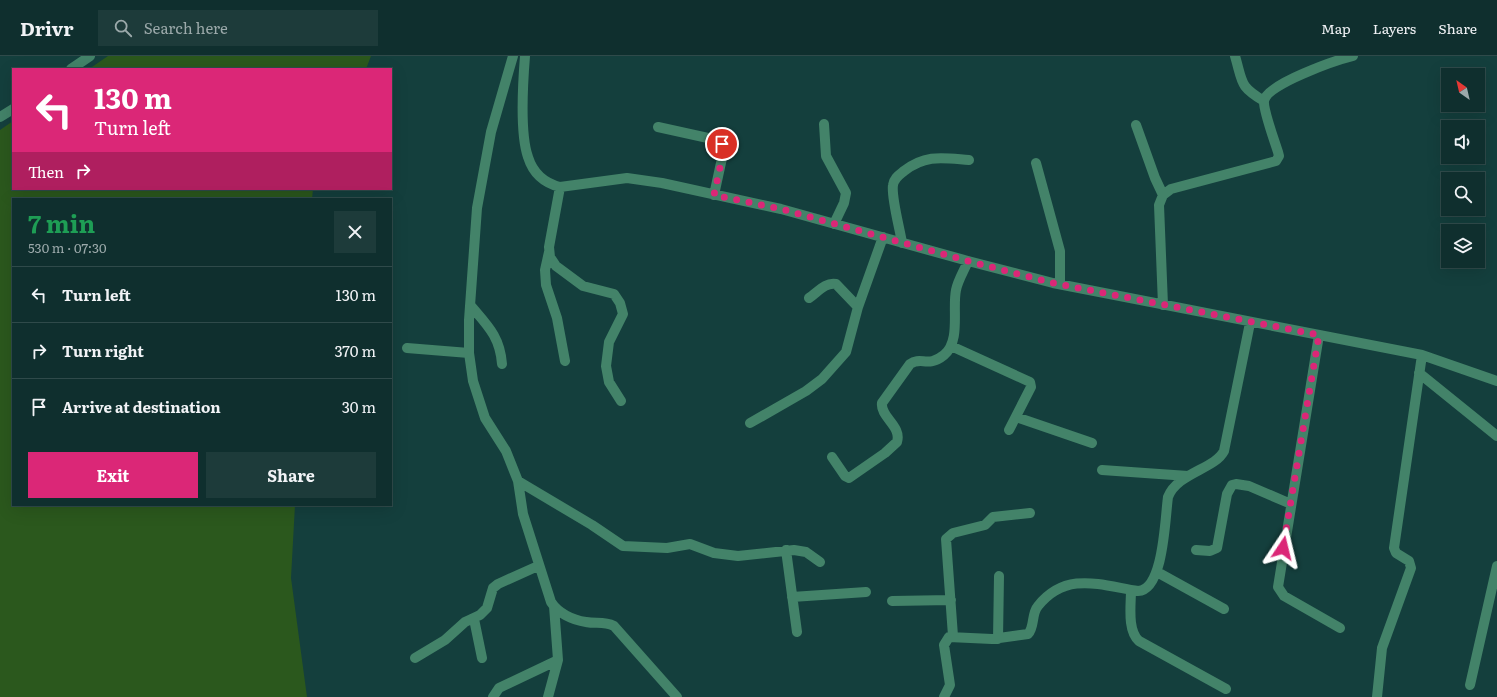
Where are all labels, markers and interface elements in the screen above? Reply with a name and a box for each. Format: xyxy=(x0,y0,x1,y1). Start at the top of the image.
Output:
search box xyxy=(98,10,378,46)
text: Drivr xyxy=(20,14,74,42)
text: Search here xyxy=(144,16,228,39)
icon: search xyxy=(112,17,134,39)
text: Map xyxy=(1321,18,1351,38)
text: Layers xyxy=(1373,18,1416,38)
text: Share xyxy=(1438,18,1477,38)
north arrow xyxy=(1441,68,1485,112)
map controls xyxy=(1441,68,1485,268)
text: 130 m xyxy=(94,76,172,118)
icon: left xyxy=(28,84,80,136)
text: Turn left xyxy=(94,114,171,141)
button: sound xyxy=(1441,120,1485,164)
pin xyxy=(705,127,739,161)
icon: arrive xyxy=(711,133,733,155)
text: Then xyxy=(28,160,64,183)
icon: right xyxy=(72,160,94,182)
button: search xyxy=(1441,172,1485,216)
text: 7 min xyxy=(28,205,95,240)
button: close xyxy=(334,211,376,253)
button: layers xyxy=(1441,224,1485,268)
text: 530 m · 07:30 xyxy=(28,238,107,257)
text: Turn left xyxy=(62,283,131,306)
text: 130 m xyxy=(336,283,376,306)
icon: left xyxy=(28,284,50,306)
text: Turn right xyxy=(62,339,144,362)
text: 370 m xyxy=(334,339,376,362)
icon: right xyxy=(28,340,50,362)
text: Arrive at destination xyxy=(62,395,221,418)
text: 30 m xyxy=(342,395,376,418)
icon: arrive xyxy=(28,396,50,418)
button: Exit xyxy=(28,452,198,498)
button: Share xyxy=(206,452,376,498)
position arrow xyxy=(1262,527,1304,569)

